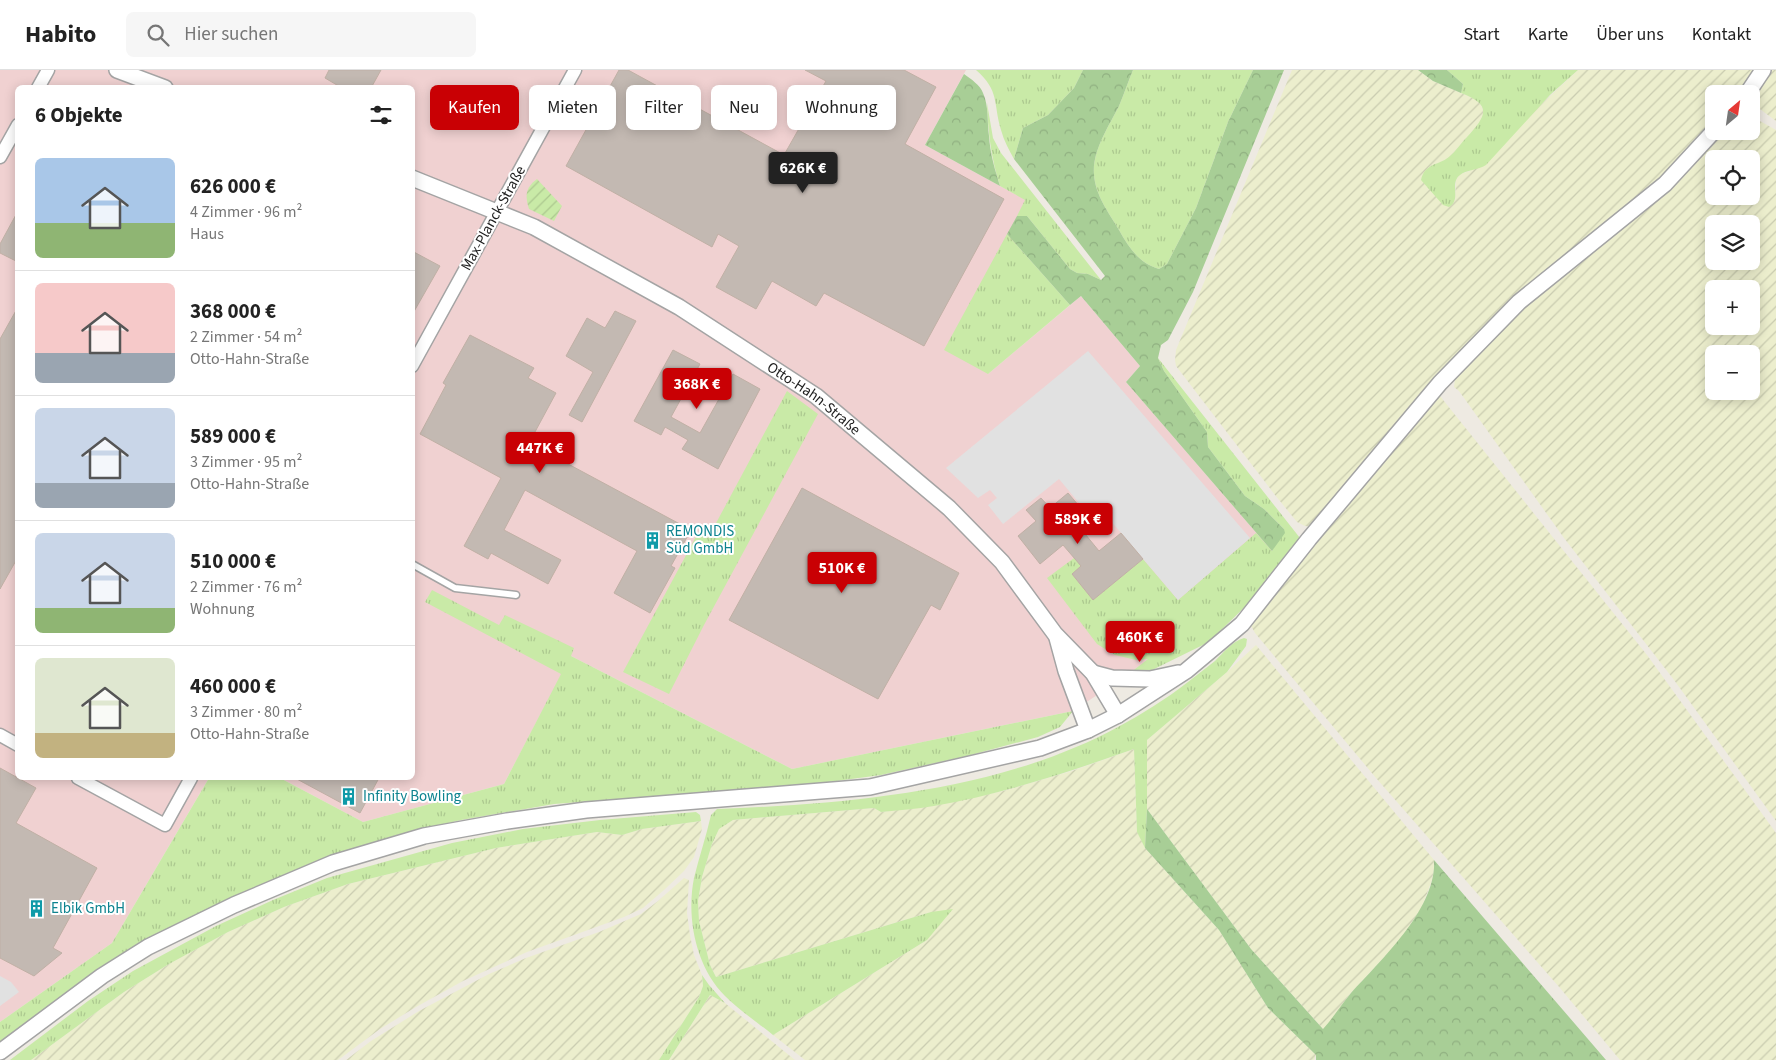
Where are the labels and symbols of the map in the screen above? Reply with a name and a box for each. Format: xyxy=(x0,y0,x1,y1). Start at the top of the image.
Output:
north arrow xyxy=(1705,85,1760,140)
pin: 626K € xyxy=(762,152,844,194)
street label: Max-Planck-Straße xyxy=(456,162,531,274)
street label: Otto-Hahn-Straße xyxy=(763,357,865,440)
pin: 368K € xyxy=(656,368,738,410)
pin: 447K € xyxy=(499,432,581,474)
pin: 589K € xyxy=(1037,502,1119,545)
place label: REMONDIS Süd GmbH xyxy=(666,521,734,559)
building icon: REMONDIS Süd GmbH xyxy=(642,530,662,550)
pin: 510K € xyxy=(801,552,883,594)
pin: 460K € xyxy=(1099,620,1181,663)
building icon: Infinity Bowling xyxy=(339,786,359,806)
place label: Infinity Bowling xyxy=(363,786,462,807)
building icon: Elbik GmbH xyxy=(27,898,47,918)
place label: Elbik GmbH xyxy=(51,898,125,919)

